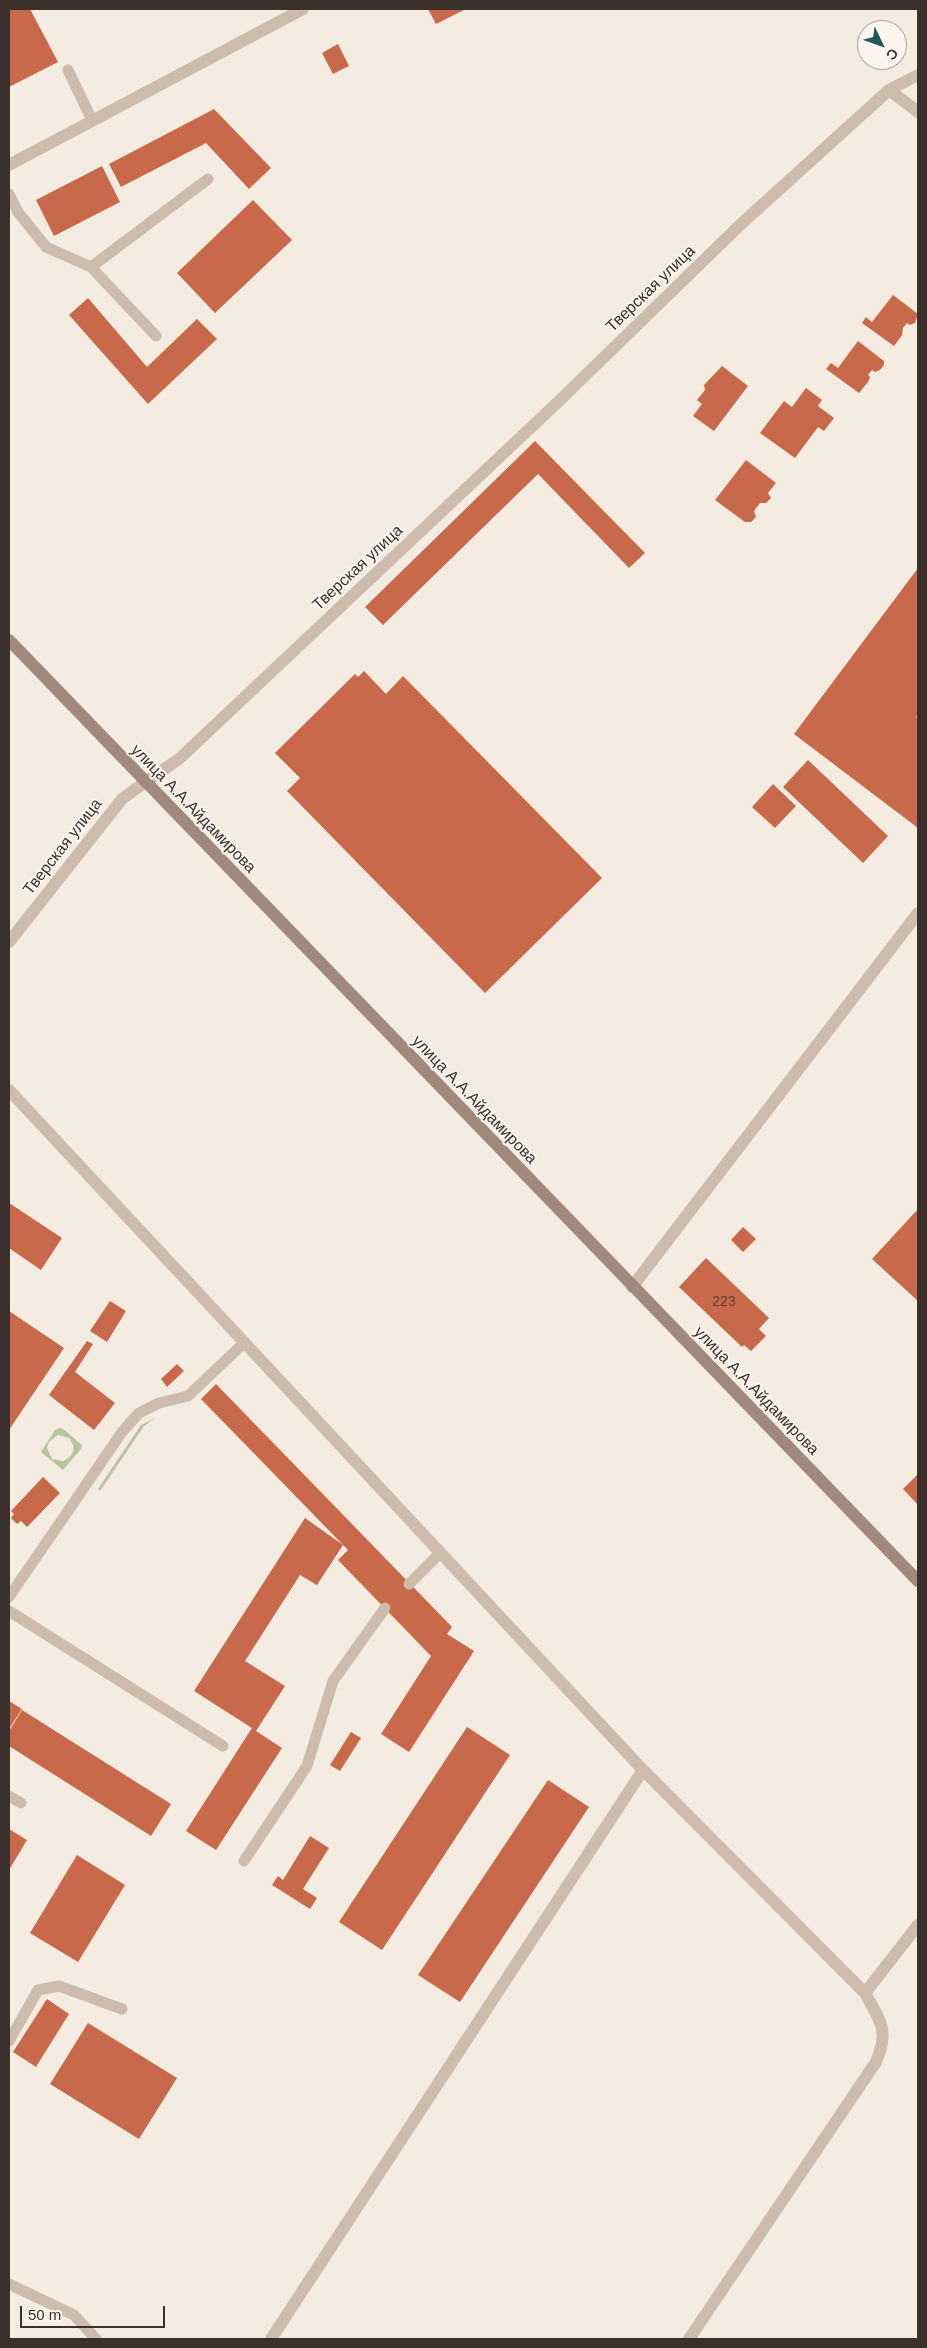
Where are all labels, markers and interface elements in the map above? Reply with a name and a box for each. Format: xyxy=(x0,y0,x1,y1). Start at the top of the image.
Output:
north arrow xyxy=(857,20,907,70)
text: С xyxy=(883,45,902,63)
street label: Тверская улица xyxy=(602,242,700,336)
street label: Тверская улица xyxy=(309,521,407,615)
street label: улица А.А.Айдамирова xyxy=(127,741,259,877)
street label: Тверская улица xyxy=(20,795,106,899)
street label: улица А.А.Айдамирова xyxy=(408,1032,540,1168)
house number: 223 xyxy=(712,1294,736,1310)
street label: улица А.А.Айдамирова xyxy=(690,1323,822,1459)
scale bar xyxy=(22,2296,168,2328)
text: 50 m xyxy=(28,2306,61,2323)

